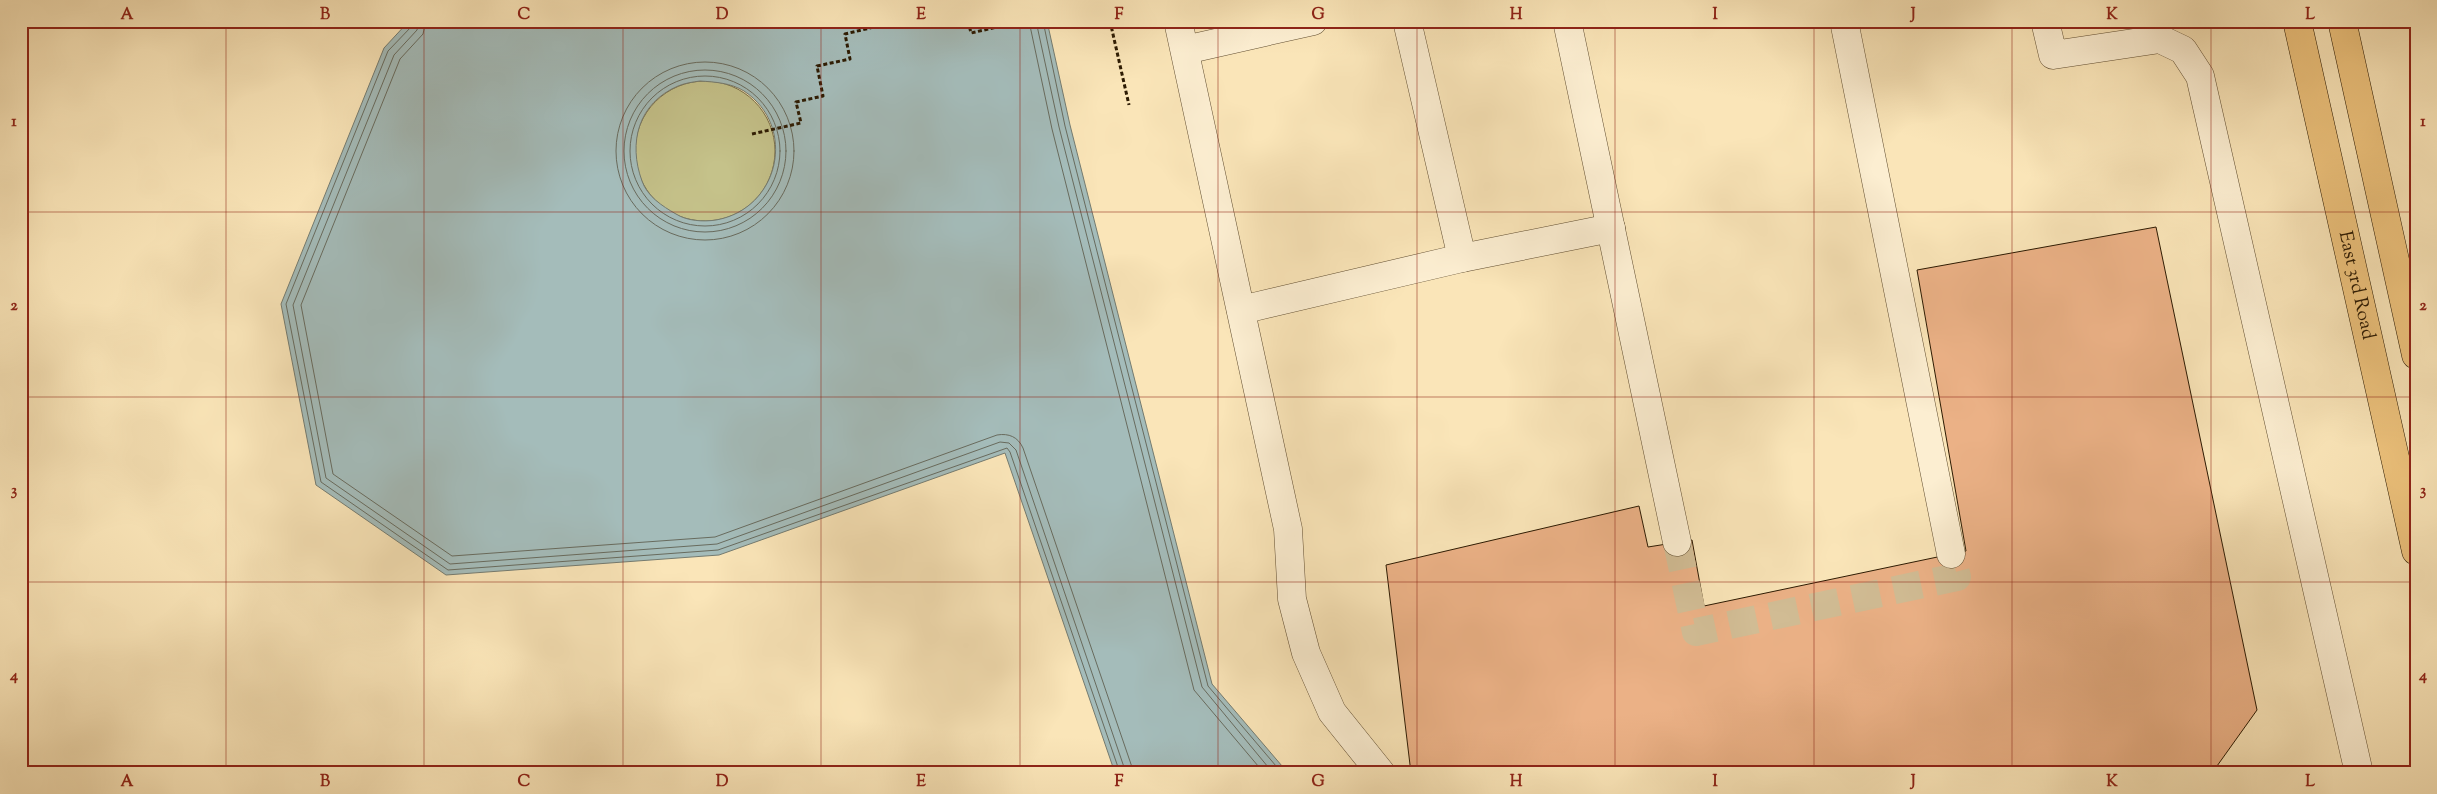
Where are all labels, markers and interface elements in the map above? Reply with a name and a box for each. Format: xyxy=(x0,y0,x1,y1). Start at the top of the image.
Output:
text: A xyxy=(121,4,134,27)
text: B xyxy=(320,4,330,27)
text: C xyxy=(518,4,531,27)
text: D xyxy=(716,4,729,27)
text: E xyxy=(916,4,926,27)
text: F xyxy=(1115,4,1124,27)
text: G xyxy=(1311,4,1325,27)
text: H xyxy=(1510,4,1523,27)
text: I xyxy=(1712,4,1718,27)
text: J xyxy=(1909,4,1916,27)
text: K xyxy=(2106,4,2118,27)
text: L xyxy=(2305,4,2315,27)
text: 1 xyxy=(11,111,17,134)
text: 1 xyxy=(2420,111,2426,134)
street label: East 3rd Road xyxy=(2331,229,2382,343)
text: 2 xyxy=(10,295,18,318)
text: 2 xyxy=(2419,295,2427,318)
text: 3 xyxy=(11,480,18,503)
text: 3 xyxy=(2420,480,2427,503)
text: 4 xyxy=(9,665,18,688)
text: 4 xyxy=(2418,665,2427,688)
text: A xyxy=(121,771,134,794)
text: B xyxy=(320,771,330,794)
text: C xyxy=(518,771,531,794)
text: D xyxy=(716,771,729,794)
text: E xyxy=(916,771,926,794)
text: F xyxy=(1115,771,1124,794)
text: G xyxy=(1311,771,1325,794)
text: H xyxy=(1510,771,1523,794)
text: I xyxy=(1712,771,1718,794)
text: J xyxy=(1909,771,1916,794)
text: K xyxy=(2106,771,2118,794)
text: L xyxy=(2305,771,2315,794)

